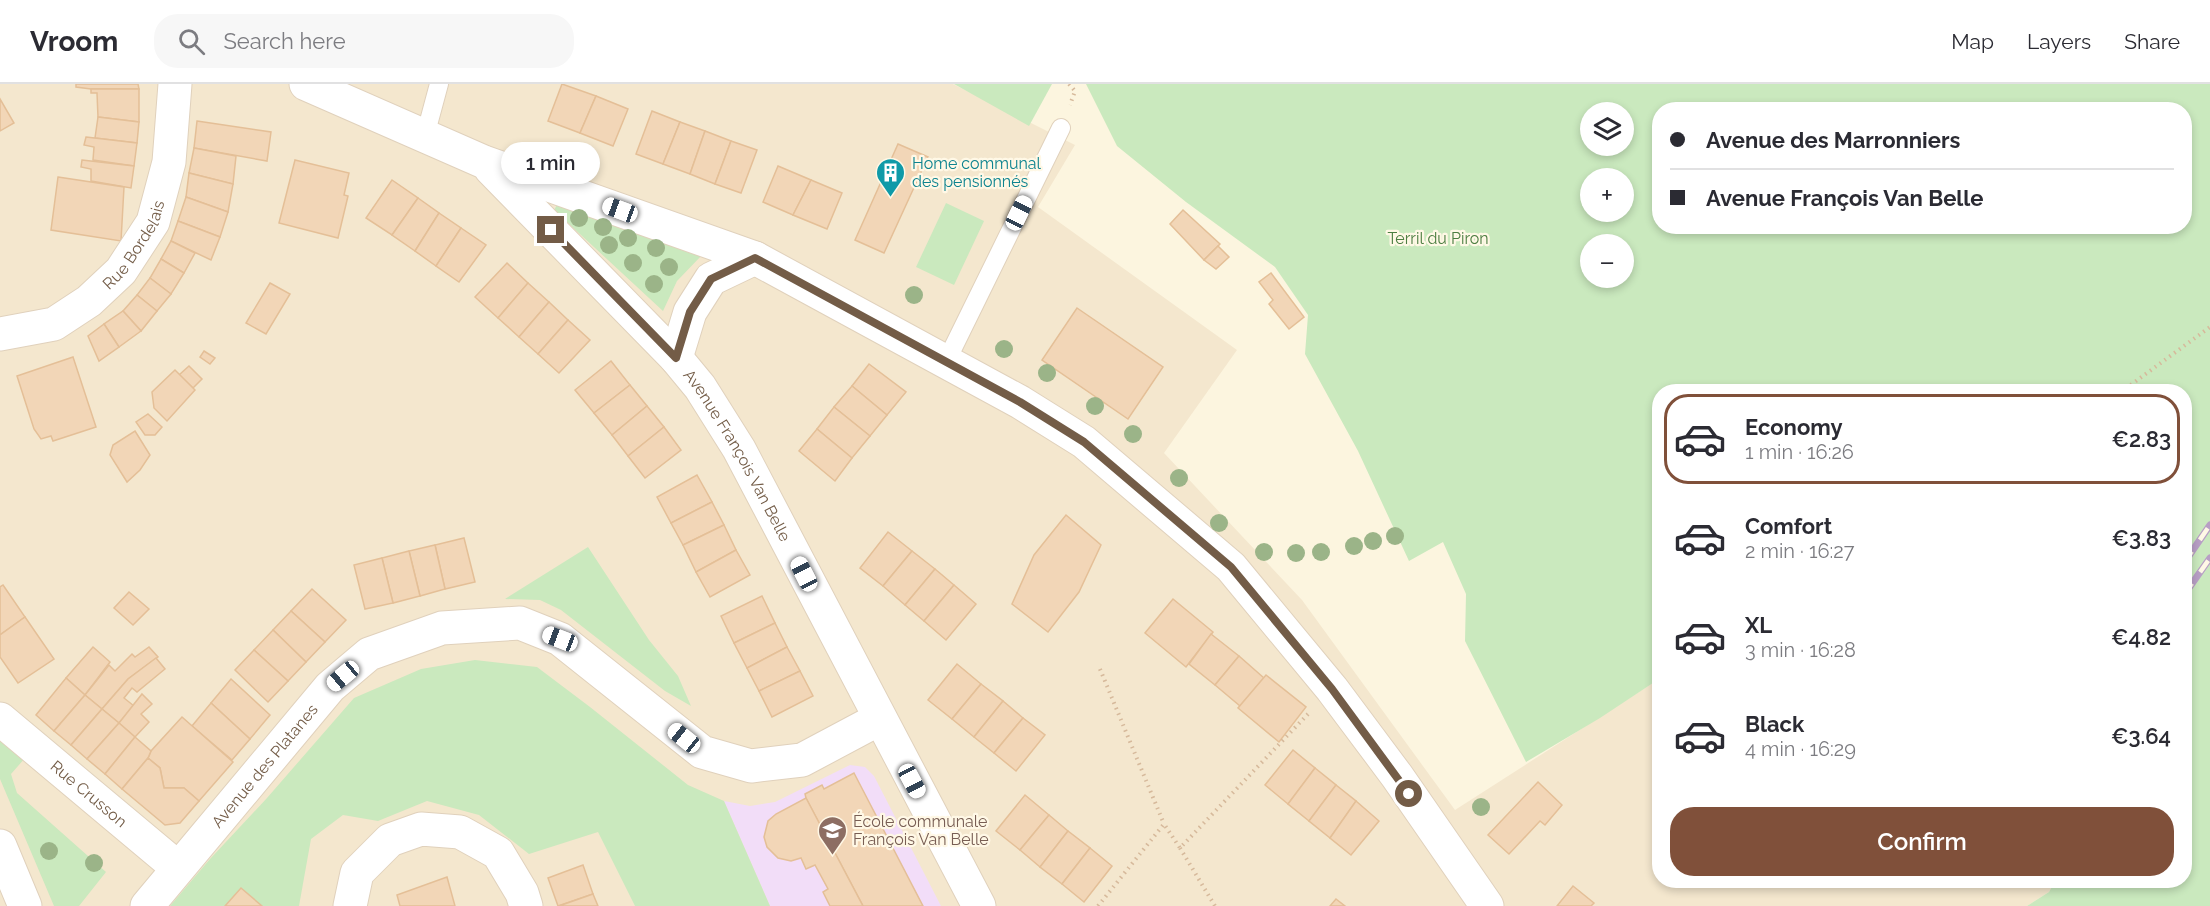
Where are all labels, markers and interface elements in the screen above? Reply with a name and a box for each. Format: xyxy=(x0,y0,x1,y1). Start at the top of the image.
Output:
search box xyxy=(154,14,574,68)
text: Vroom xyxy=(30,25,118,58)
icon: search xyxy=(175,25,208,58)
text: Search here xyxy=(223,28,346,54)
text: Map xyxy=(1951,29,1994,54)
text: Layers xyxy=(2027,29,2091,54)
text: Share xyxy=(2124,29,2180,54)
map controls xyxy=(1580,102,1634,288)
button: layers xyxy=(1580,102,1634,156)
text: Avenue des Marronniers xyxy=(1706,127,1960,153)
callout: 1 min xyxy=(502,143,600,185)
text: 1 min xyxy=(526,151,575,175)
place label: Home communal des pensionnés xyxy=(912,154,1042,191)
building icon: Home communal des pensionnés xyxy=(875,156,907,198)
button: + xyxy=(1580,168,1634,222)
text: Avenue François Van Belle xyxy=(1706,185,1983,211)
car xyxy=(1003,193,1035,233)
car xyxy=(600,195,640,225)
street label: Rue Bordelais xyxy=(98,198,168,293)
route end xyxy=(537,216,564,243)
park label: Terril du Piron xyxy=(1387,229,1489,248)
button: − xyxy=(1580,234,1634,288)
street label: Avenue François Van Belle xyxy=(680,365,795,544)
icon: car xyxy=(1673,412,1727,466)
text: Economy xyxy=(1745,414,1843,440)
text: €2.83 xyxy=(2111,426,2171,452)
text: 1 min · 16:26 xyxy=(1745,440,1854,464)
icon: car xyxy=(1673,511,1727,565)
text: Comfort xyxy=(1745,513,1832,539)
text: €3.83 xyxy=(2111,525,2171,551)
text: 2 min · 16:27 xyxy=(1745,539,1854,563)
car xyxy=(788,554,820,594)
icon: car xyxy=(1673,610,1727,664)
text: XL xyxy=(1745,612,1772,638)
car xyxy=(540,624,580,654)
text: €4.82 xyxy=(2111,624,2171,650)
text: 3 min · 16:28 xyxy=(1745,638,1856,662)
car xyxy=(323,658,363,694)
street label: Avenue des Platanes xyxy=(207,700,322,831)
icon: car xyxy=(1673,709,1727,763)
text: Black xyxy=(1745,711,1804,737)
car xyxy=(664,720,704,756)
text: €3.64 xyxy=(2111,723,2171,749)
text: 4 min · 16:29 xyxy=(1745,737,1856,761)
street label: Rue Crusson xyxy=(47,756,131,831)
car xyxy=(896,761,928,801)
route start xyxy=(1395,780,1422,807)
button: Confirm xyxy=(1670,807,2174,876)
place label: École communale François Van Belle xyxy=(853,811,989,849)
school or university icon: École communale François Van Belle xyxy=(816,814,848,856)

